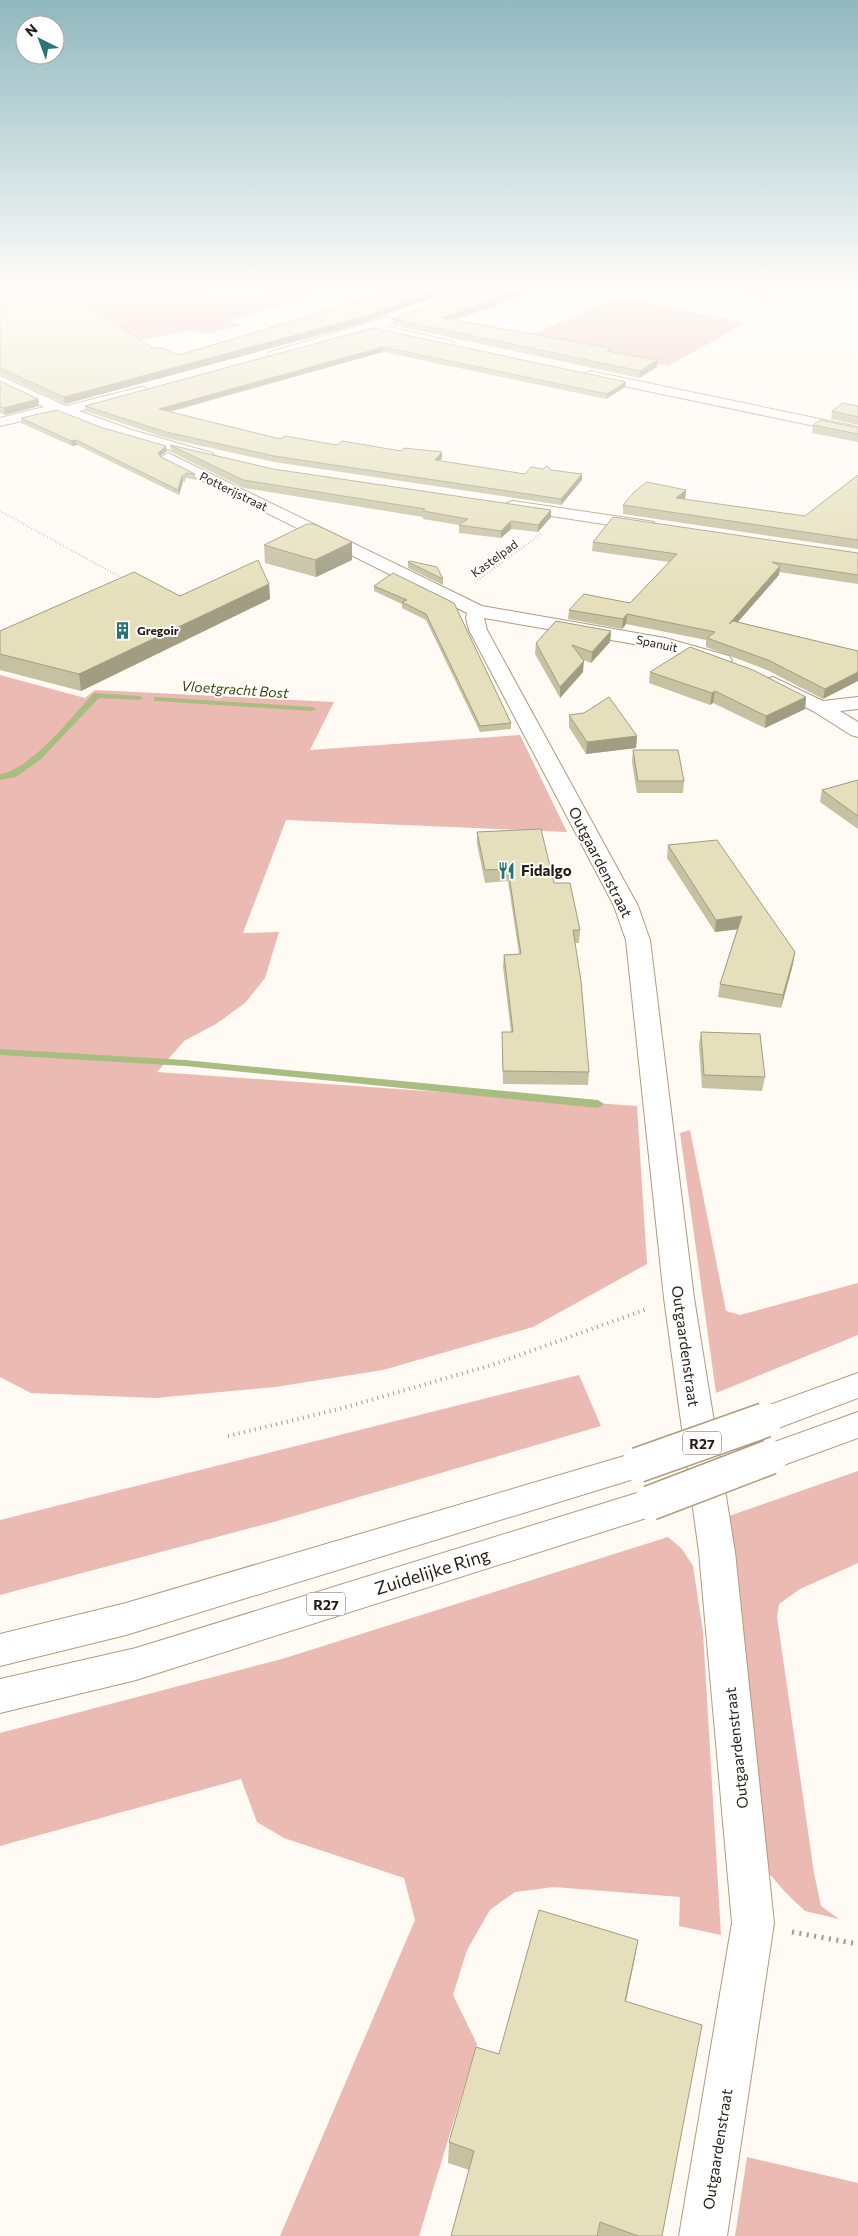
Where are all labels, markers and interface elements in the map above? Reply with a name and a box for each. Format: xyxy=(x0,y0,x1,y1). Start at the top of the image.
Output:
north arrow xyxy=(15,15,65,65)
text: N xyxy=(21,20,41,40)
street label: Potterijstraat xyxy=(198,469,270,514)
street label: Kastelpad xyxy=(468,536,520,580)
building icon: Gregoir xyxy=(113,620,133,640)
place label: Gregoir xyxy=(137,623,179,637)
street label: Spanuit xyxy=(635,632,679,654)
water label: Vloetgracht Bost xyxy=(181,677,290,701)
street label: Outgaardenstraat xyxy=(565,804,637,920)
restaurant icon: Fidalgo xyxy=(497,860,517,880)
place label: Fidalgo xyxy=(521,861,572,879)
street label: Outgaardenstraat xyxy=(669,1284,703,1408)
road number: R27 xyxy=(683,1432,721,1455)
street label: Zuidelijke Ring xyxy=(372,1543,493,1599)
road number: R27 xyxy=(307,1592,345,1616)
street label: Outgaardenstraat xyxy=(721,1686,751,1810)
street label: Outgaardenstraat xyxy=(699,2087,735,2211)

